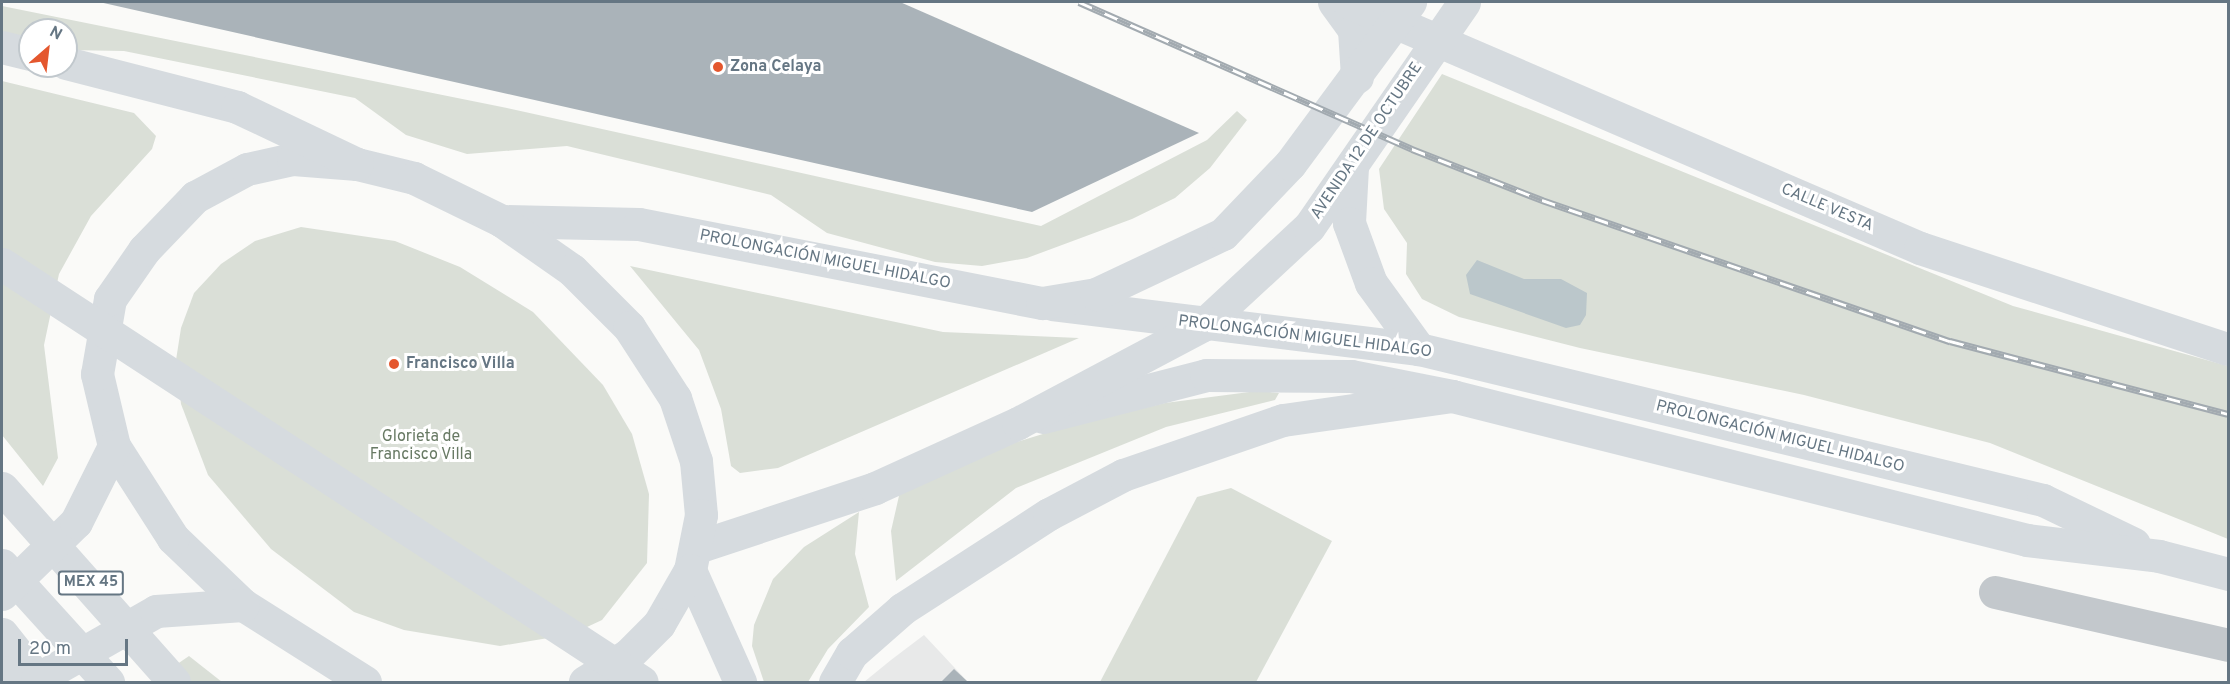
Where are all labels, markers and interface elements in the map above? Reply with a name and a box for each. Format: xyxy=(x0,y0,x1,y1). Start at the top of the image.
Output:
north arrow xyxy=(18,18,78,78)
text: N xyxy=(46,22,65,45)
place label: Zona Celaya xyxy=(730,57,821,77)
street label: AVENIDA 12 DE OCTUBRE xyxy=(1307,58,1427,224)
marker: Zona Celaya xyxy=(711,60,725,74)
street label: CALLE VESTA xyxy=(1778,180,1876,236)
street label: PROLONGACIÓN MIGUEL HIDALGO xyxy=(698,226,952,294)
street label: PROLONGACIÓN MIGUEL HIDALGO xyxy=(1177,312,1433,362)
place label: Francisco Villa xyxy=(406,354,515,374)
marker: Francisco Villa xyxy=(387,357,401,371)
street label: PROLONGACIÓN MIGUEL HIDALGO xyxy=(1654,397,1906,477)
park label: Glorieta de Francisco Villa xyxy=(369,427,473,465)
road number: MEX 45 xyxy=(56,571,125,595)
scale bar xyxy=(21,627,130,665)
text: 20 m xyxy=(29,638,71,661)

